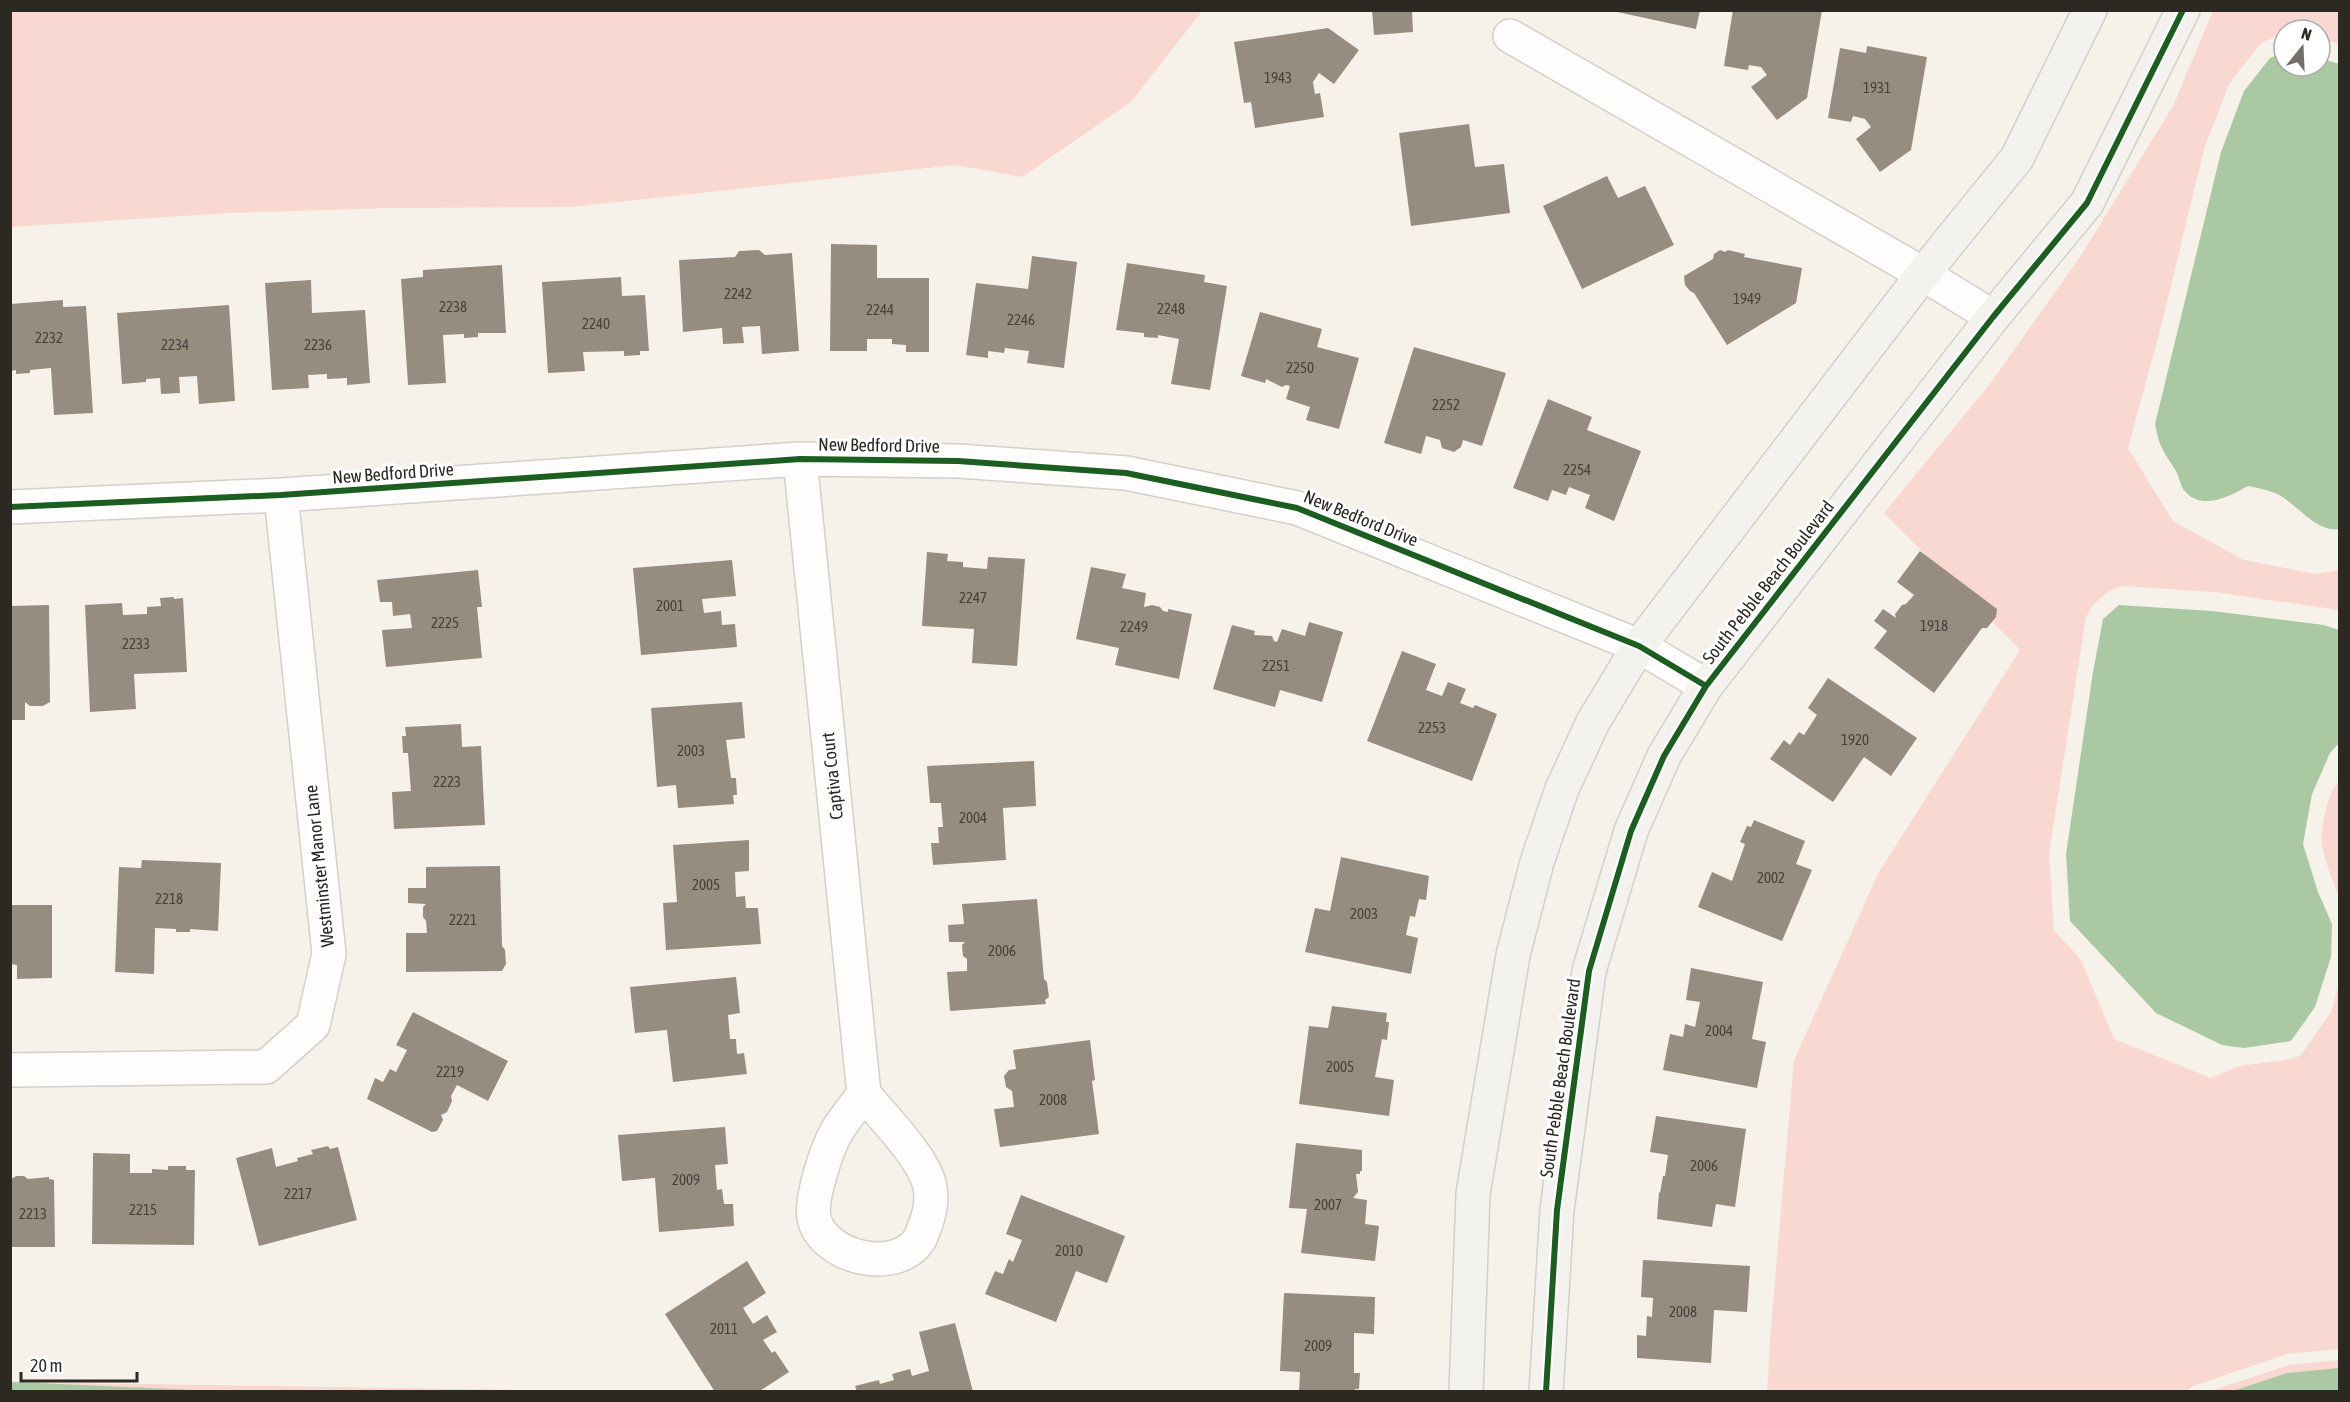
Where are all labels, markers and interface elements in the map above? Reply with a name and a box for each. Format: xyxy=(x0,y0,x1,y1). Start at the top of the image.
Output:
north arrow xyxy=(2272,18,2332,78)
text: N xyxy=(2299,24,2314,44)
house number: 1943 xyxy=(1264,69,1292,86)
house number: 1931 xyxy=(1863,79,1891,96)
house number: 2242 xyxy=(724,285,752,302)
house number: 1949 xyxy=(1733,290,1761,307)
house number: 2238 xyxy=(439,298,467,315)
house number: 2248 xyxy=(1157,300,1185,317)
house number: 2244 xyxy=(866,301,894,318)
house number: 2246 xyxy=(1007,311,1035,328)
house number: 2240 xyxy=(582,315,610,332)
house number: 2232 xyxy=(35,329,63,346)
house number: 2234 xyxy=(161,336,189,353)
house number: 2236 xyxy=(304,336,332,353)
house number: 2250 xyxy=(1286,359,1314,376)
house number: 2252 xyxy=(1432,396,1460,413)
street label: New Bedford Drive xyxy=(818,433,940,457)
street label: New Bedford Drive xyxy=(332,458,454,488)
house number: 2254 xyxy=(1563,461,1591,478)
street label: New Bedford Drive xyxy=(1301,485,1421,551)
street label: South Pebble Beach Boulevard xyxy=(1698,496,1838,668)
house number: 2247 xyxy=(959,589,987,606)
house number: 2001 xyxy=(656,597,684,614)
house number: 2225 xyxy=(431,614,459,631)
house number: 1918 xyxy=(1920,617,1948,634)
house number: 2249 xyxy=(1120,618,1148,635)
house number: 2233 xyxy=(122,635,150,652)
house number: 2251 xyxy=(1262,657,1290,674)
house number: 2253 xyxy=(1418,719,1446,736)
street label: Captiva Court xyxy=(817,731,847,821)
house number: 1920 xyxy=(1841,731,1869,748)
house number: 2003 xyxy=(677,742,705,759)
house number: 2223 xyxy=(433,773,461,790)
street label: Westminster Manor Lane xyxy=(300,784,338,948)
house number: 2004 xyxy=(959,809,987,826)
house number: 2002 xyxy=(1757,869,1785,886)
house number: 2005 xyxy=(692,876,720,893)
house number: 2218 xyxy=(155,890,183,907)
house number: 2003 xyxy=(1350,905,1378,922)
house number: 2221 xyxy=(449,911,477,928)
house number: 2006 xyxy=(988,942,1016,959)
street label: South Pebble Beach Boulevard xyxy=(1536,977,1584,1179)
house number: 2004 xyxy=(1705,1022,1733,1039)
house number: 2005 xyxy=(1326,1058,1354,1075)
house number: 2219 xyxy=(436,1063,464,1080)
house number: 2008 xyxy=(1039,1091,1067,1108)
house number: 2006 xyxy=(1690,1157,1718,1174)
house number: 2009 xyxy=(672,1171,700,1188)
house number: 2217 xyxy=(284,1185,312,1202)
house number: 2007 xyxy=(1314,1196,1342,1213)
house number: 2215 xyxy=(129,1201,157,1218)
house number: 2213 xyxy=(19,1205,47,1222)
house number: 2010 xyxy=(1055,1242,1083,1259)
house number: 2008 xyxy=(1669,1303,1697,1320)
house number: 2011 xyxy=(710,1320,738,1337)
house number: 2009 xyxy=(1304,1337,1332,1354)
scale bar xyxy=(21,1345,136,1383)
text: 20 m xyxy=(30,1355,62,1376)

